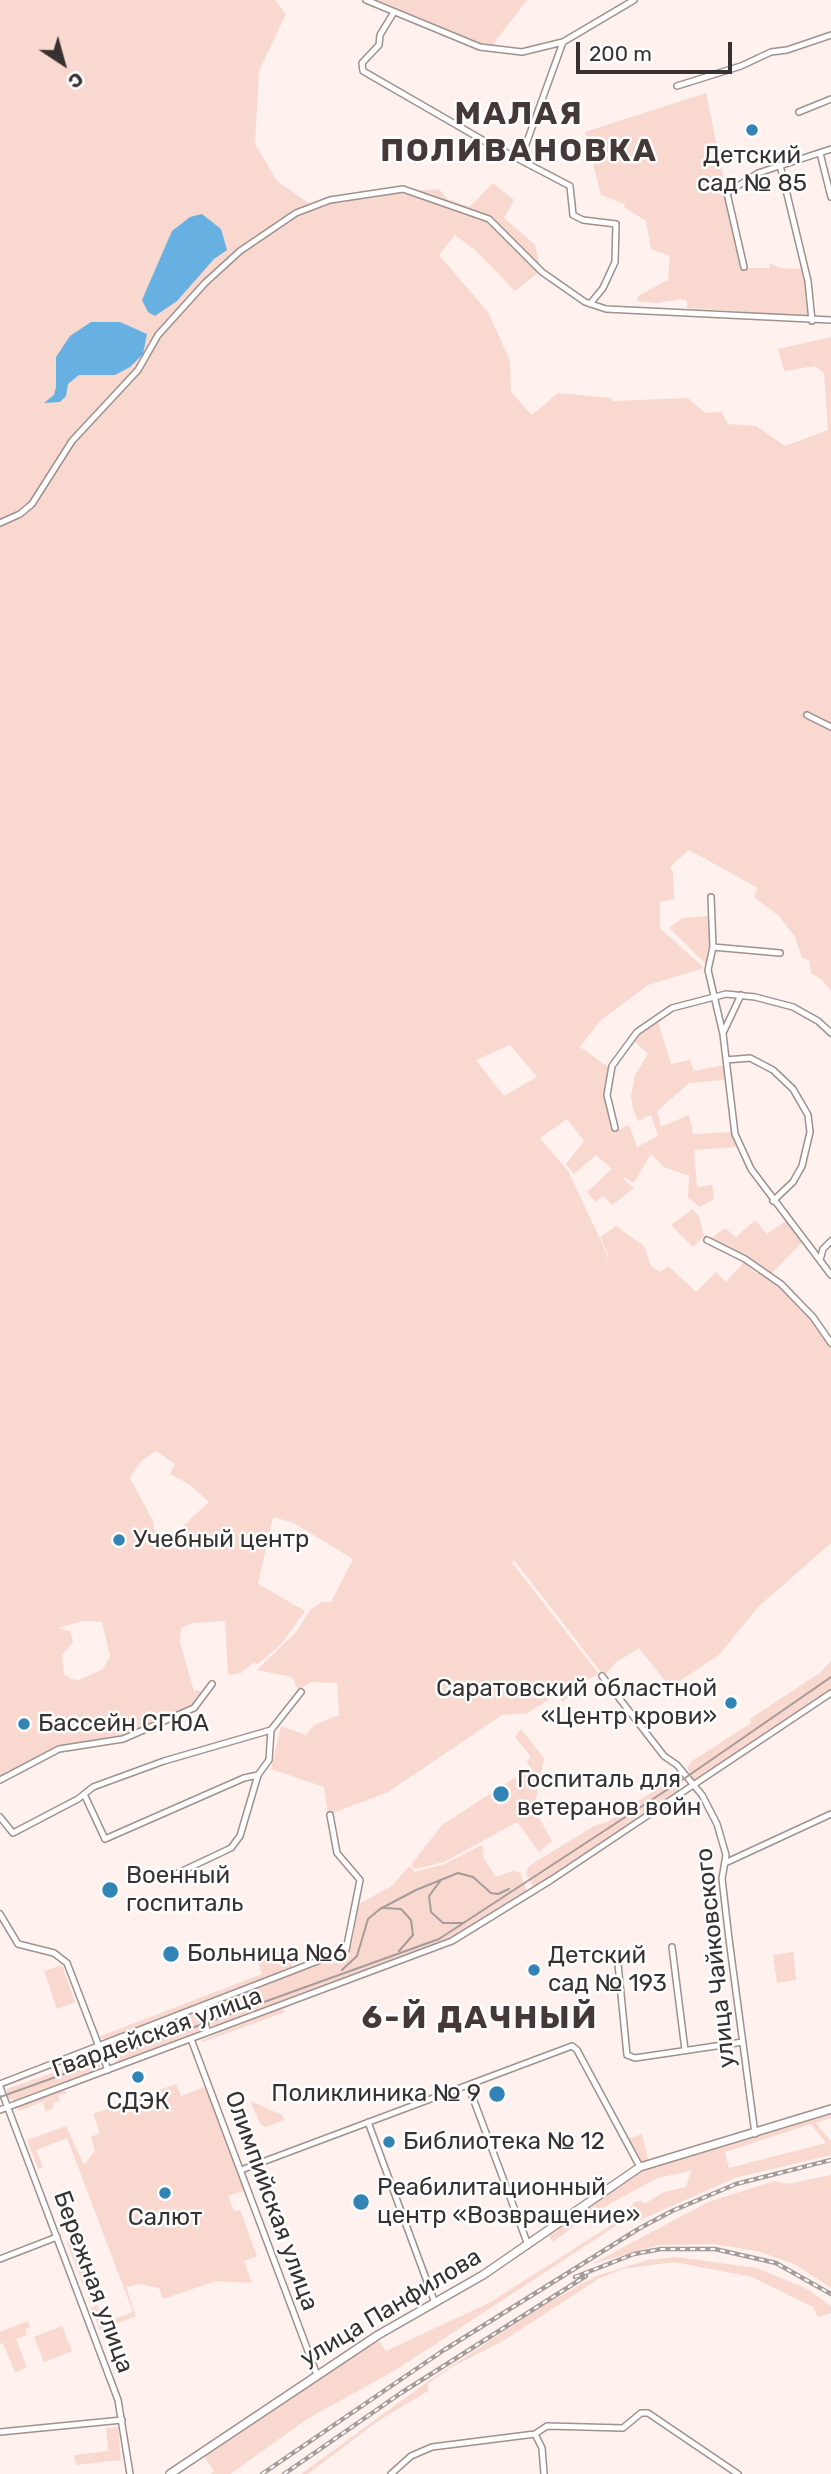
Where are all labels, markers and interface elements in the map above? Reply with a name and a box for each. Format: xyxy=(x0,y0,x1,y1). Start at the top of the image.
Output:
north arrow xyxy=(28,28,98,98)
scale bar xyxy=(579,28,735,72)
text: 200 m xyxy=(589,41,652,66)
text: С xyxy=(63,67,88,94)
district label: МАЛАЯ ПОЛИВАНОВКА xyxy=(382,96,656,171)
marker: Детский сад № 85 xyxy=(744,122,760,138)
place label: Детский сад № 85 xyxy=(697,142,807,198)
place label: Учебный центр xyxy=(133,1526,309,1554)
marker: Учебный центр xyxy=(111,1532,127,1548)
place label: Саратовский областной «Центр крови» xyxy=(436,1675,717,1731)
marker: Саратовский областной «Центр крови» xyxy=(723,1695,739,1711)
place label: Бассейн СГЮА xyxy=(38,1710,209,1738)
marker: Бассейн СГЮА xyxy=(16,1716,32,1732)
place label: Госпиталь для ветеранов войн xyxy=(517,1766,701,1822)
marker: Госпиталь для ветеранов войн xyxy=(491,1784,511,1804)
street label: улица Чайковского xyxy=(690,1847,742,2069)
place label: Военный госпиталь xyxy=(126,1862,243,1918)
marker: Военный госпиталь xyxy=(100,1880,120,1900)
place label: Больница №6 xyxy=(187,1940,347,1968)
place label: Детский сад № 193 xyxy=(548,1942,667,1998)
marker: Больница №6 xyxy=(161,1944,181,1964)
marker: Детский сад № 193 xyxy=(526,1962,542,1978)
street label: Гвардейская улица xyxy=(48,1982,266,2084)
district label: 6-Й ДАЧНЫЙ xyxy=(363,2000,597,2038)
marker: СДЭК xyxy=(130,2069,146,2085)
place label: Поликлиника № 9 xyxy=(271,2080,481,2108)
marker: Поликлиника № 9 xyxy=(487,2084,507,2104)
street label: Олимпийская улица xyxy=(218,2087,324,2315)
place label: СДЭК xyxy=(106,2088,170,2116)
place label: Библиотека № 12 xyxy=(403,2128,605,2156)
marker: Библиотека № 12 xyxy=(381,2134,397,2150)
place label: Реабилитационный центр «Возвращение» xyxy=(377,2174,640,2230)
marker: Салют xyxy=(157,2185,173,2201)
street label: Бережная улица xyxy=(47,2187,139,2377)
marker: Реабилитационный центр «Возвращение» xyxy=(351,2192,371,2212)
place label: Салют xyxy=(128,2204,202,2232)
street label: улица Панфилова xyxy=(295,2243,487,2373)

